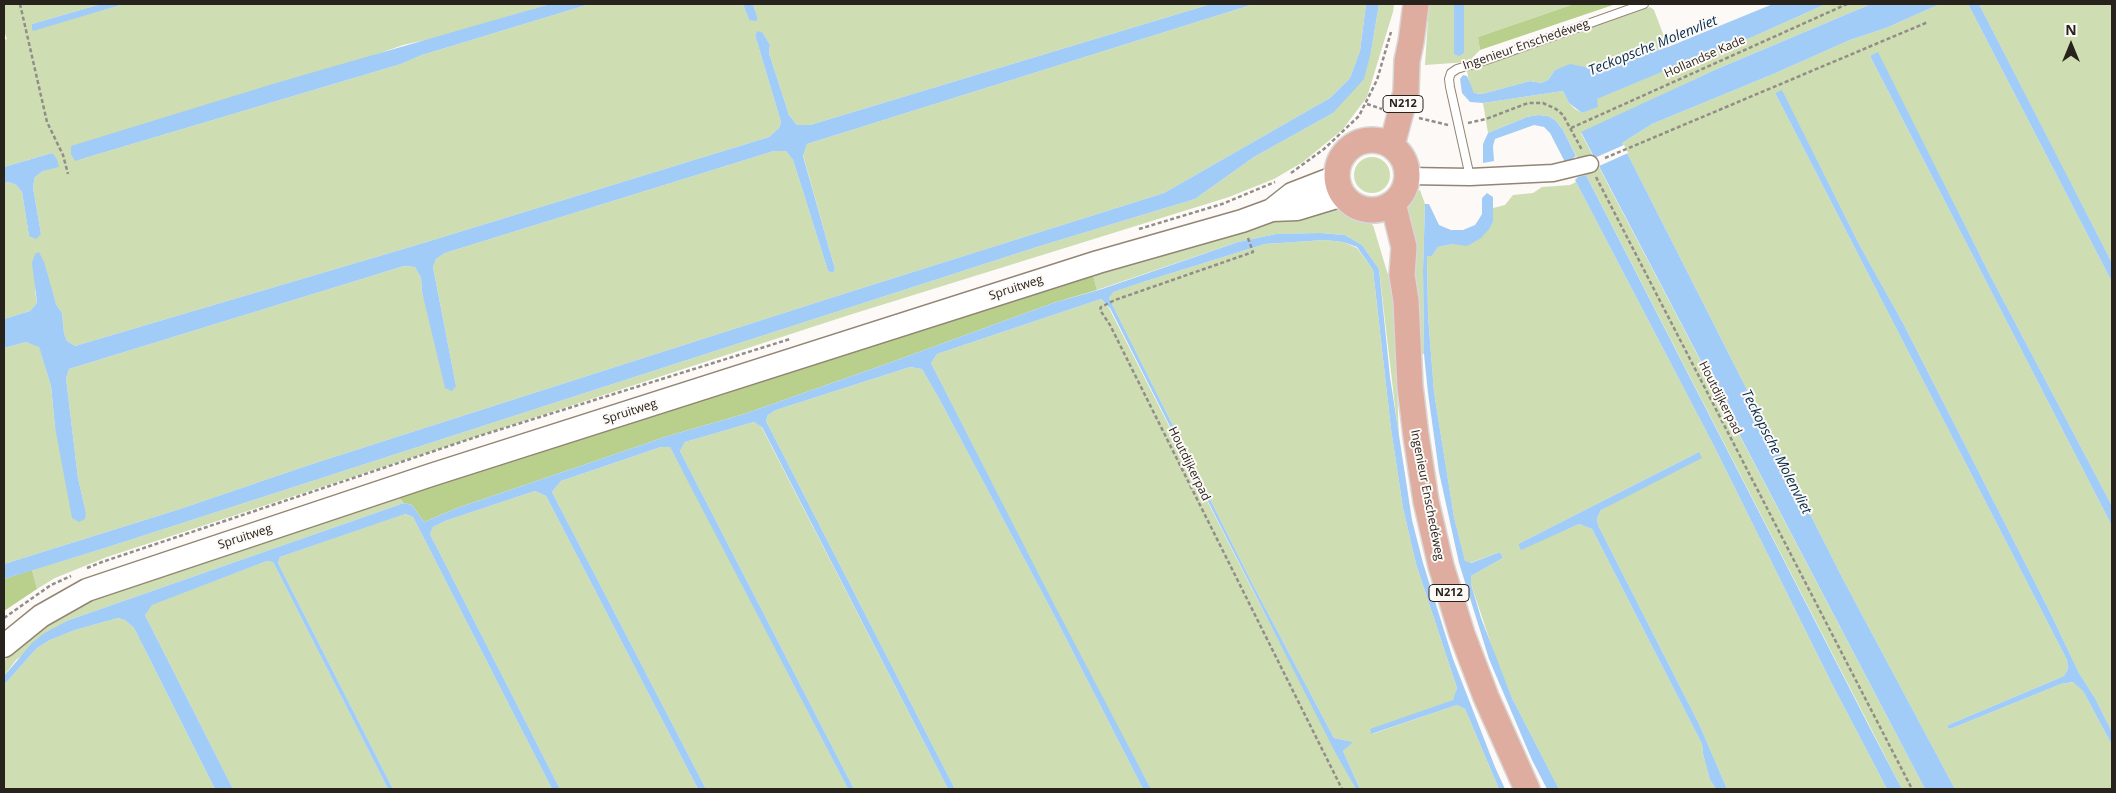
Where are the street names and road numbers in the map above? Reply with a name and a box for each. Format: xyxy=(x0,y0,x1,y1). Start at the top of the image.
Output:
street label: Ingenieur Enschedéweg xyxy=(1461,17,1591,73)
street label: Hollandse Kade xyxy=(1662,33,1748,81)
road number: N212 xyxy=(1383,96,1423,112)
street label: Spruitweg xyxy=(987,272,1045,304)
street label: Houtdijkerpad xyxy=(1695,359,1745,437)
street label: Spruitweg xyxy=(601,396,659,428)
street label: Houtdijkerpad xyxy=(1165,425,1213,503)
street label: Ingenieur Enschedéweg xyxy=(1407,428,1447,562)
street label: Spruitweg xyxy=(216,521,274,553)
road number: N212 xyxy=(1429,584,1469,602)

